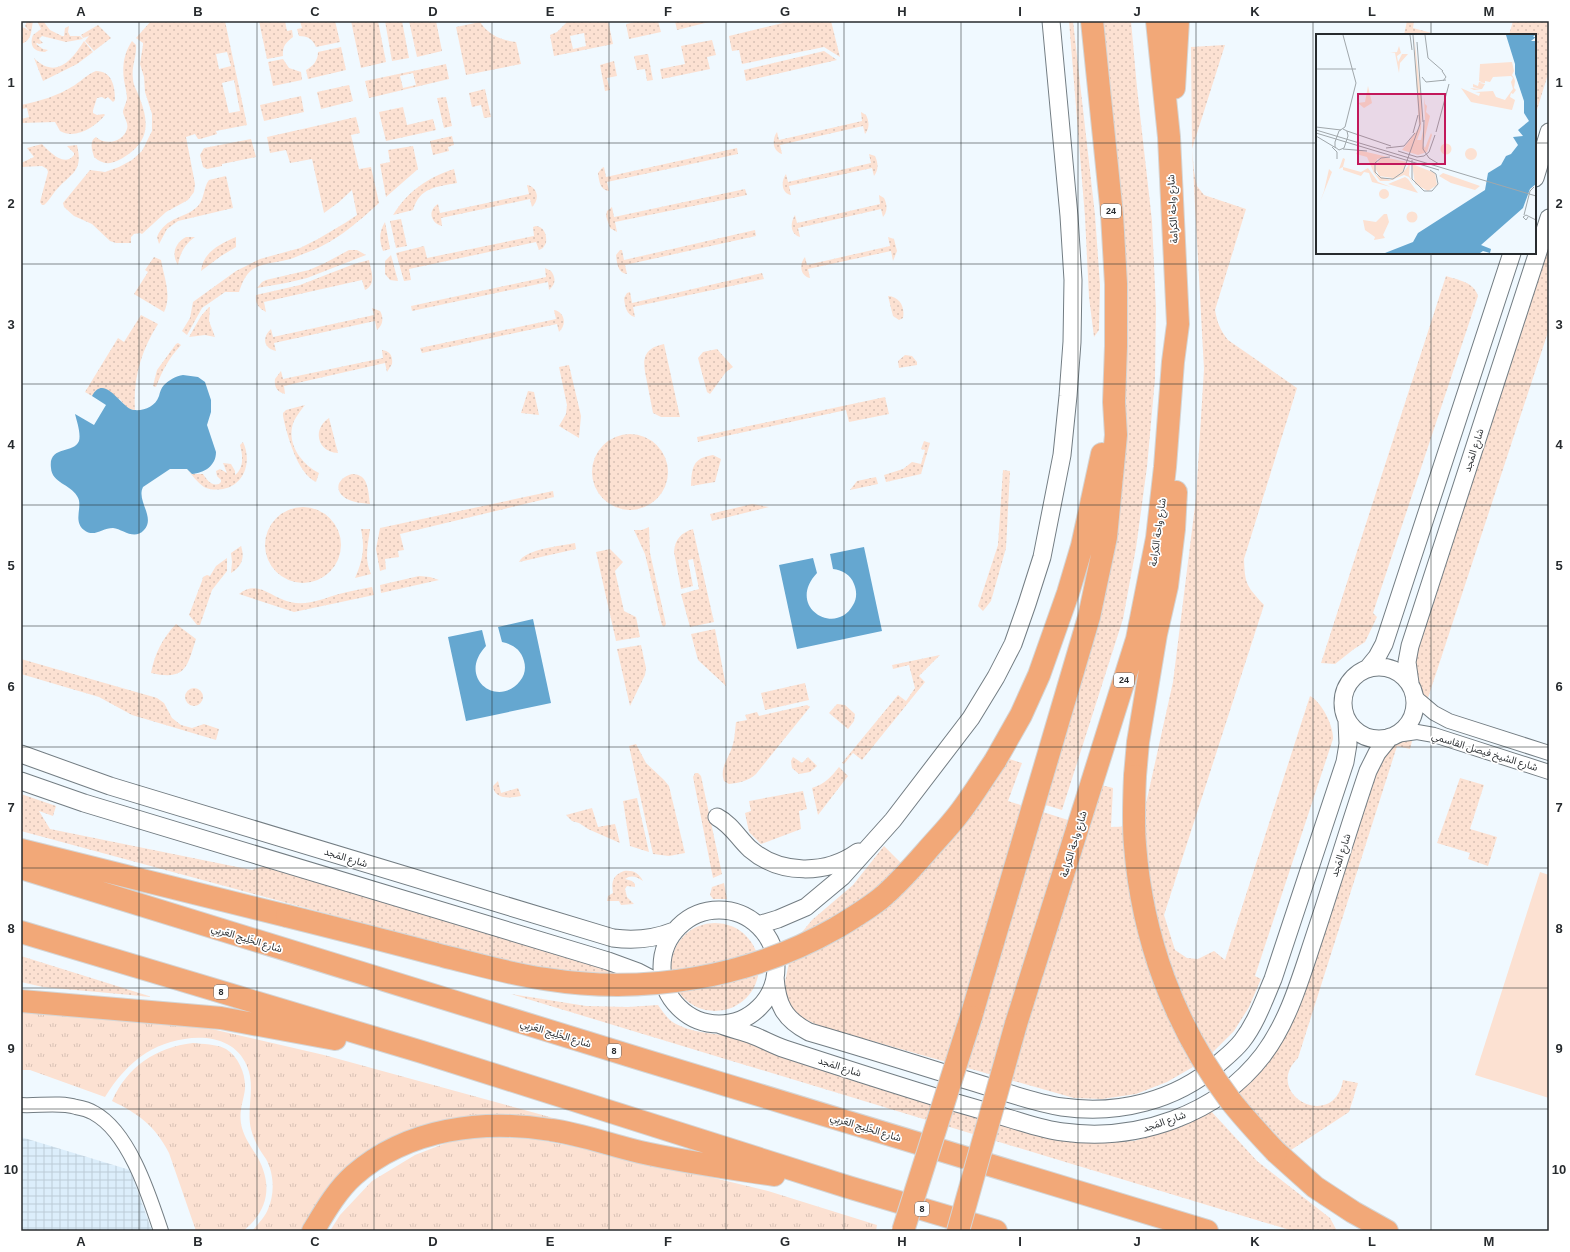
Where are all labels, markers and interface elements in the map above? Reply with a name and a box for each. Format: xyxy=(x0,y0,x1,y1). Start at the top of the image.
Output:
text: A xyxy=(76,4,86,19)
text: B xyxy=(193,4,203,19)
text: C xyxy=(310,4,320,19)
text: D xyxy=(428,4,438,19)
text: E xyxy=(546,4,555,19)
text: F xyxy=(664,4,672,19)
text: G xyxy=(780,4,790,19)
text: H xyxy=(897,4,907,19)
text: I xyxy=(1018,4,1022,19)
text: J xyxy=(1133,4,1141,19)
text: K xyxy=(1250,4,1260,19)
text: L xyxy=(1368,4,1376,19)
text: M xyxy=(1484,4,1494,19)
inset map xyxy=(1316,34,1536,254)
text: 1 xyxy=(7,75,15,90)
text: 1 xyxy=(1555,75,1563,90)
street label: شارع واحة الكرامة xyxy=(1165,174,1182,244)
text: 2 xyxy=(7,196,15,211)
text: 2 xyxy=(1555,196,1563,211)
road number: 24 xyxy=(1101,204,1121,218)
text: 3 xyxy=(7,317,15,332)
text: 3 xyxy=(1555,317,1563,332)
street label: شارع المَجد xyxy=(1461,427,1488,474)
text: 4 xyxy=(7,437,15,452)
text: 4 xyxy=(1555,437,1563,452)
street label: شارع واحة الكرامة xyxy=(1147,497,1170,567)
text: 5 xyxy=(7,558,15,573)
text: 5 xyxy=(1555,558,1563,573)
road number: 24 xyxy=(1114,673,1134,687)
text: 6 xyxy=(7,679,15,694)
text: 6 xyxy=(1555,679,1563,694)
street label: شارع الشيخ فيصل القاسمي xyxy=(1430,730,1539,775)
text: 7 xyxy=(7,800,15,815)
text: 7 xyxy=(1555,800,1563,815)
street label: شارع واحة الكرامة xyxy=(1058,809,1091,879)
street label: شارع المَجد xyxy=(1328,832,1355,879)
street label: شارع المَجد xyxy=(322,846,369,871)
text: 8 xyxy=(7,921,15,936)
text: 8 xyxy=(1555,921,1563,936)
street label: شارع الخَلِيج العَربِي xyxy=(209,922,284,957)
road number: 8 xyxy=(214,985,228,999)
street label: شارع الخَلِيج العَربِي xyxy=(518,1017,593,1052)
text: 9 xyxy=(7,1041,15,1056)
text: 9 xyxy=(1555,1041,1563,1056)
road number: 8 xyxy=(607,1044,621,1058)
street label: شارع المَجد xyxy=(816,1054,863,1081)
street label: شارع المَجد xyxy=(1141,1109,1188,1136)
street label: شارع الخَلِيج العَربِي xyxy=(828,1111,903,1146)
text: 10 xyxy=(4,1162,18,1177)
text: 10 xyxy=(1552,1162,1566,1177)
road number: 8 xyxy=(915,1202,929,1216)
text: A xyxy=(76,1234,86,1249)
text: B xyxy=(193,1234,203,1249)
text: C xyxy=(310,1234,320,1249)
text: D xyxy=(428,1234,438,1249)
text: E xyxy=(546,1234,555,1249)
text: F xyxy=(664,1234,672,1249)
text: G xyxy=(780,1234,790,1249)
text: H xyxy=(897,1234,907,1249)
text: I xyxy=(1018,1234,1022,1249)
text: J xyxy=(1133,1234,1141,1249)
text: K xyxy=(1250,1234,1260,1249)
text: L xyxy=(1368,1234,1376,1249)
text: M xyxy=(1484,1234,1494,1249)

